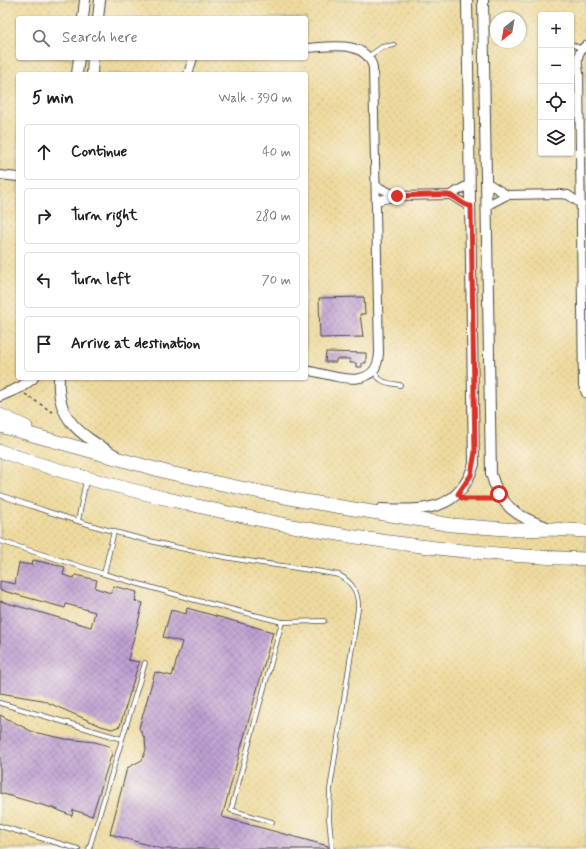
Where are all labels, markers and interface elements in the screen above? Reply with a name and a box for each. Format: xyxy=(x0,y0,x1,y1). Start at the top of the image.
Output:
north arrow xyxy=(490,12,526,48)
map controls xyxy=(538,12,574,156)
button: + xyxy=(538,12,574,48)
search box xyxy=(16,16,308,60)
icon: search xyxy=(30,27,52,49)
text: Search here xyxy=(62,28,138,48)
button: − xyxy=(538,48,574,84)
button: locate xyxy=(538,84,574,120)
text: 5 min xyxy=(32,87,74,109)
text: Walk · 390 m xyxy=(219,90,292,107)
button: layers xyxy=(538,120,574,156)
icon: ahead xyxy=(33,141,55,163)
text: Continue xyxy=(71,142,127,162)
text: 40 m xyxy=(262,144,291,161)
route end xyxy=(388,187,406,205)
icon: right xyxy=(33,205,55,227)
text: Turn right xyxy=(71,206,138,226)
text: 280 m xyxy=(256,208,291,225)
icon: left xyxy=(33,269,55,291)
text: Turn left xyxy=(71,270,131,290)
text: 70 m xyxy=(262,272,291,289)
icon: arrive xyxy=(33,333,55,355)
text: Arrive at destination xyxy=(71,334,200,354)
route start xyxy=(490,485,508,503)

